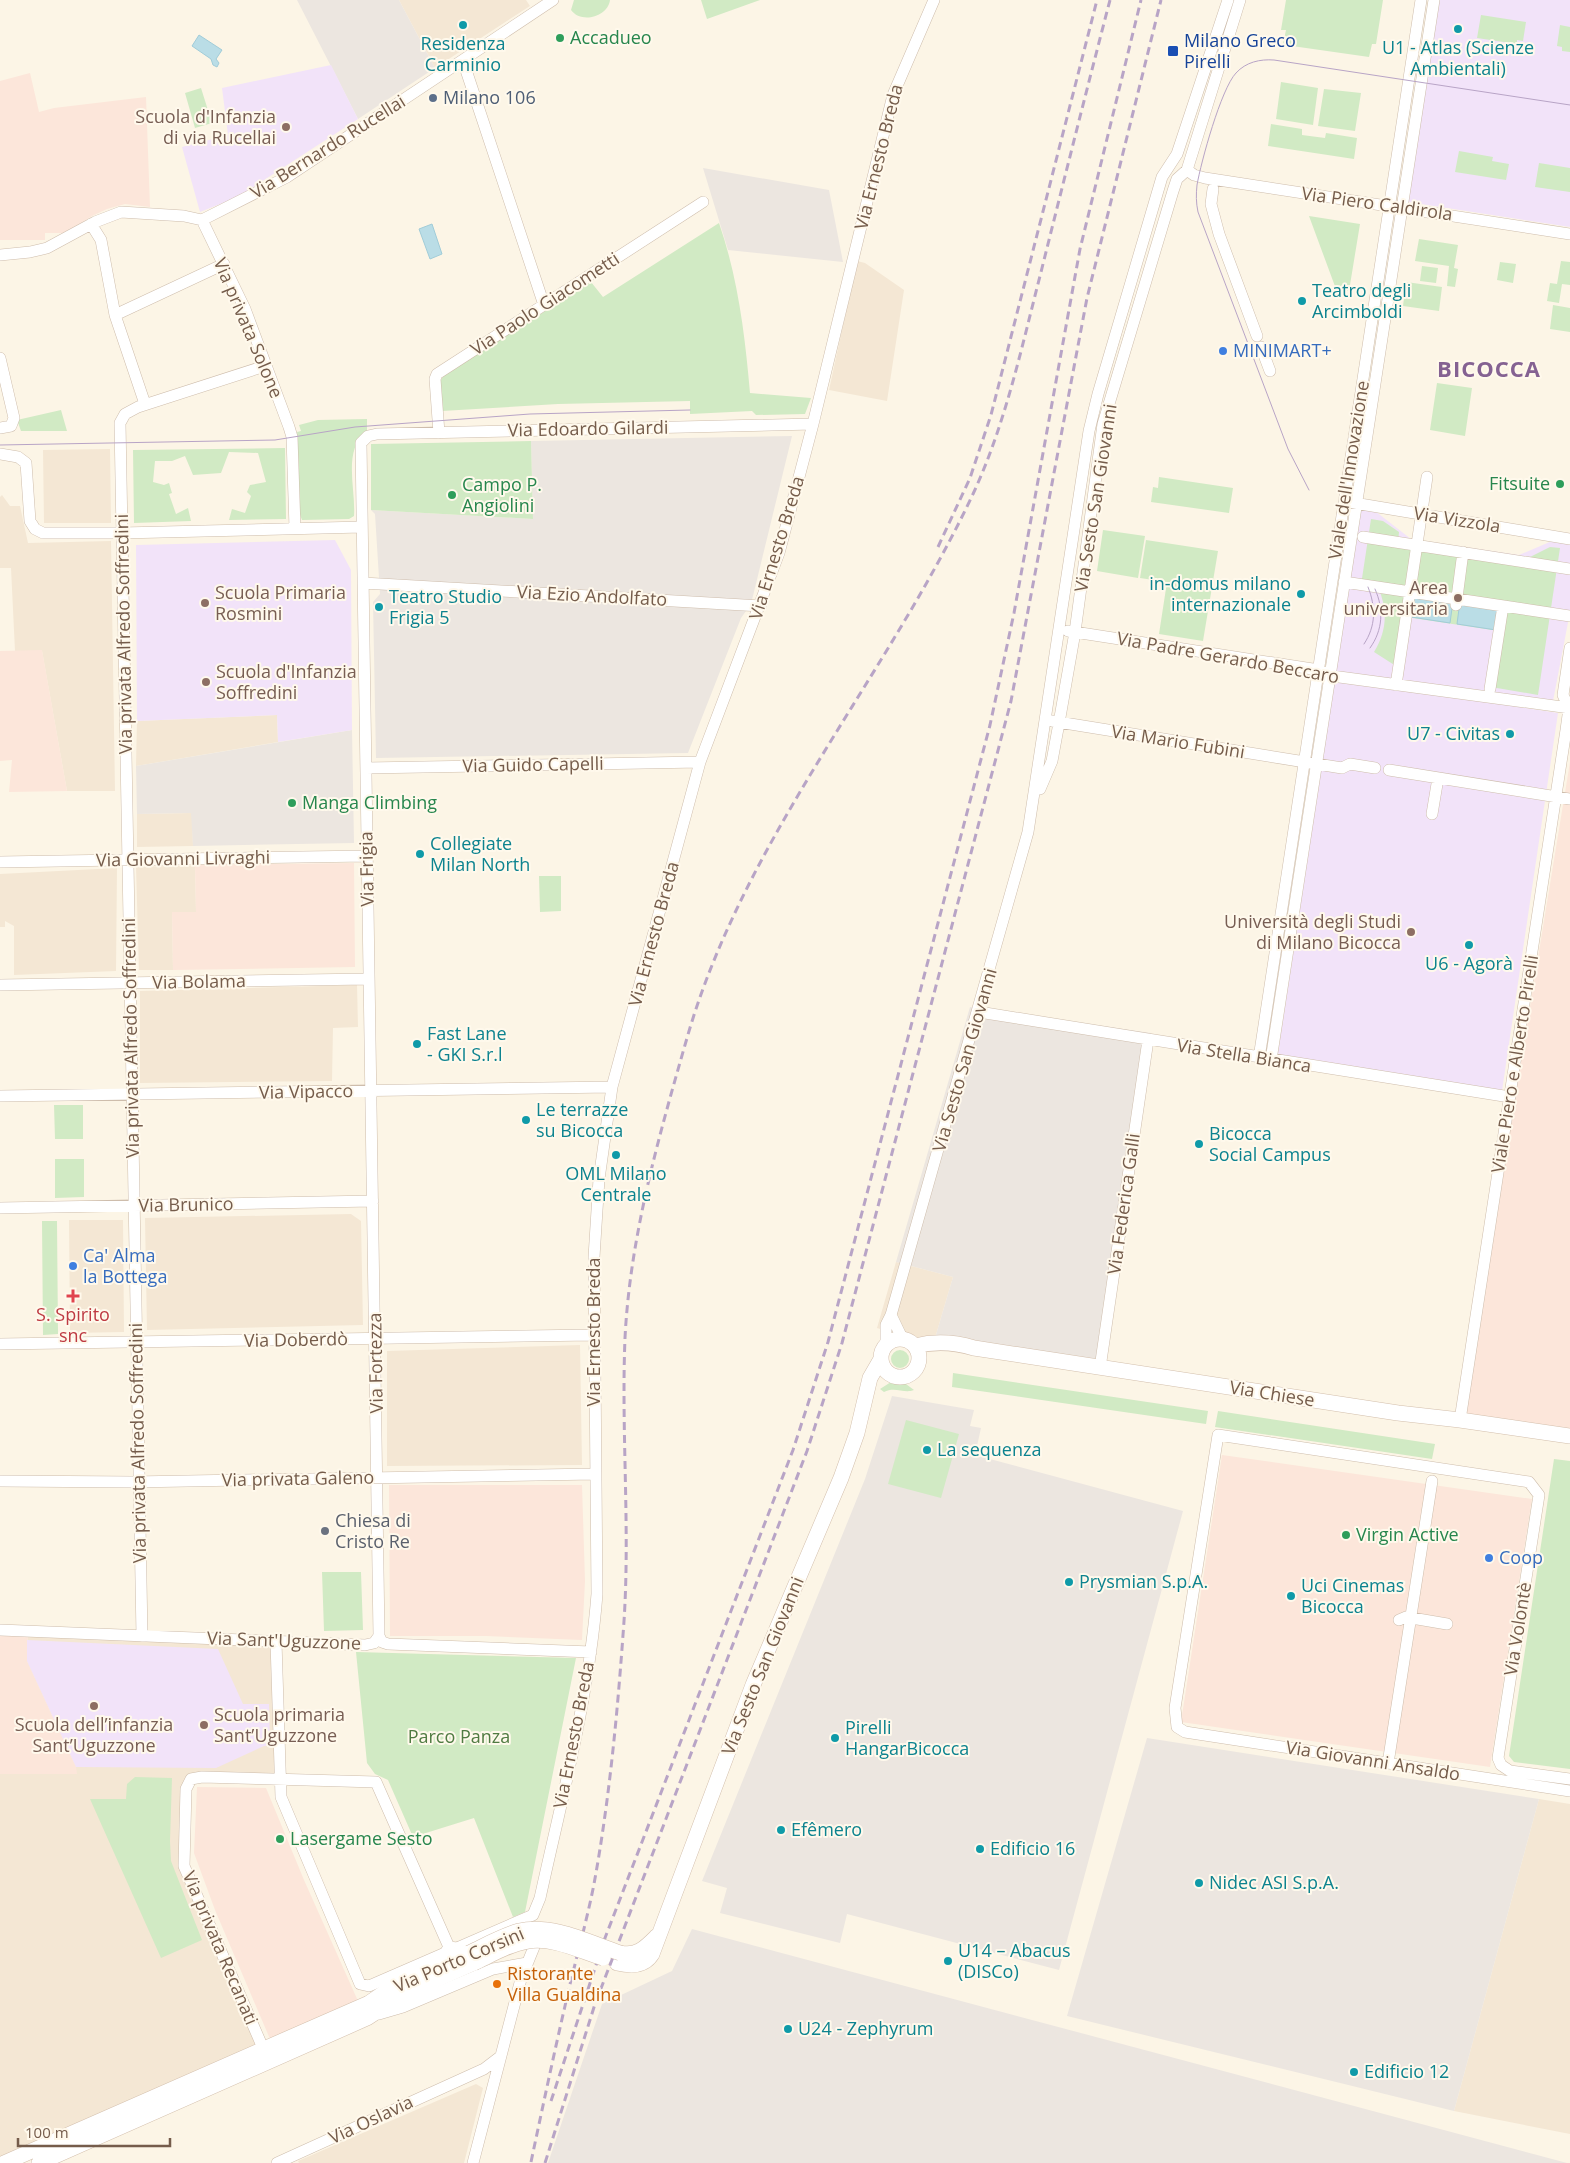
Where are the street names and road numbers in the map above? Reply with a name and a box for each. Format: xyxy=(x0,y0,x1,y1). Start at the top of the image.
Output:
street label: Via Ernesto Breda xyxy=(848,82,908,232)
street label: Via Bernardo Rucellai xyxy=(245,89,410,204)
street label: Via Piero Caldirola xyxy=(1300,181,1454,226)
street label: Via Paolo Giacometti xyxy=(465,246,623,360)
street label: Via privata Solone xyxy=(209,254,289,401)
street label: Viale dell'Innovazione xyxy=(1322,379,1374,561)
street label: Via Sesto San Giovanni xyxy=(1068,402,1122,594)
street label: Via Edoardo Gilardi xyxy=(507,415,669,441)
street label: Via Ernesto Breda xyxy=(743,473,809,622)
street label: Via Vizzola xyxy=(1412,500,1502,538)
street label: Via privata Alfredo Soffredini xyxy=(109,514,137,754)
street label: Via Ezio Andolfato xyxy=(516,579,668,611)
street label: Via Padre Gerardo Beccaro xyxy=(1115,626,1341,688)
street label: Via Mario Fubini xyxy=(1110,719,1247,763)
street label: Via Guido Capelli xyxy=(462,751,604,777)
street label: Via Frigia xyxy=(353,831,379,907)
street label: Via Giovanni Livraghi xyxy=(96,844,270,872)
street label: Via Ernesto Breda xyxy=(622,859,684,1009)
street label: Via privata Alfredo Soffredini xyxy=(116,918,144,1158)
street label: Viale Piero e Alberto Pirelli xyxy=(1485,953,1543,1175)
street label: Via Sesto San Giovanni xyxy=(926,965,1002,1154)
street label: Via Bolama xyxy=(152,968,246,994)
street label: Via Stella Bianca xyxy=(1175,1033,1313,1077)
street label: Via Vipacco xyxy=(259,1078,353,1104)
street label: Via Federica Galli xyxy=(1101,1132,1145,1276)
street label: Via Brunico xyxy=(138,1191,234,1217)
street label: Via Ernesto Breda xyxy=(581,1257,605,1407)
street label: Via Fortezza xyxy=(362,1312,388,1414)
street label: Via privata Alfredo Soffredini xyxy=(123,1323,151,1563)
street label: Via Doberdò xyxy=(244,1326,348,1352)
street label: Via Chiese xyxy=(1228,1374,1316,1412)
street label: Via privata Galeno xyxy=(222,1465,374,1491)
street label: Via Sesto San Giovanni xyxy=(715,1573,809,1758)
street label: Via Volontè xyxy=(1498,1580,1536,1677)
street label: Via Sant'Uguzzone xyxy=(207,1625,361,1655)
street label: Via Ernesto Breda xyxy=(547,1659,599,1810)
street label: Via Giovanni Ansaldo xyxy=(1284,1734,1462,1786)
street label: Via privata Recanati xyxy=(178,1867,264,2028)
street label: Via Porto Corsini xyxy=(390,1921,527,1997)
street label: Via Oslavia xyxy=(324,2089,417,2149)

